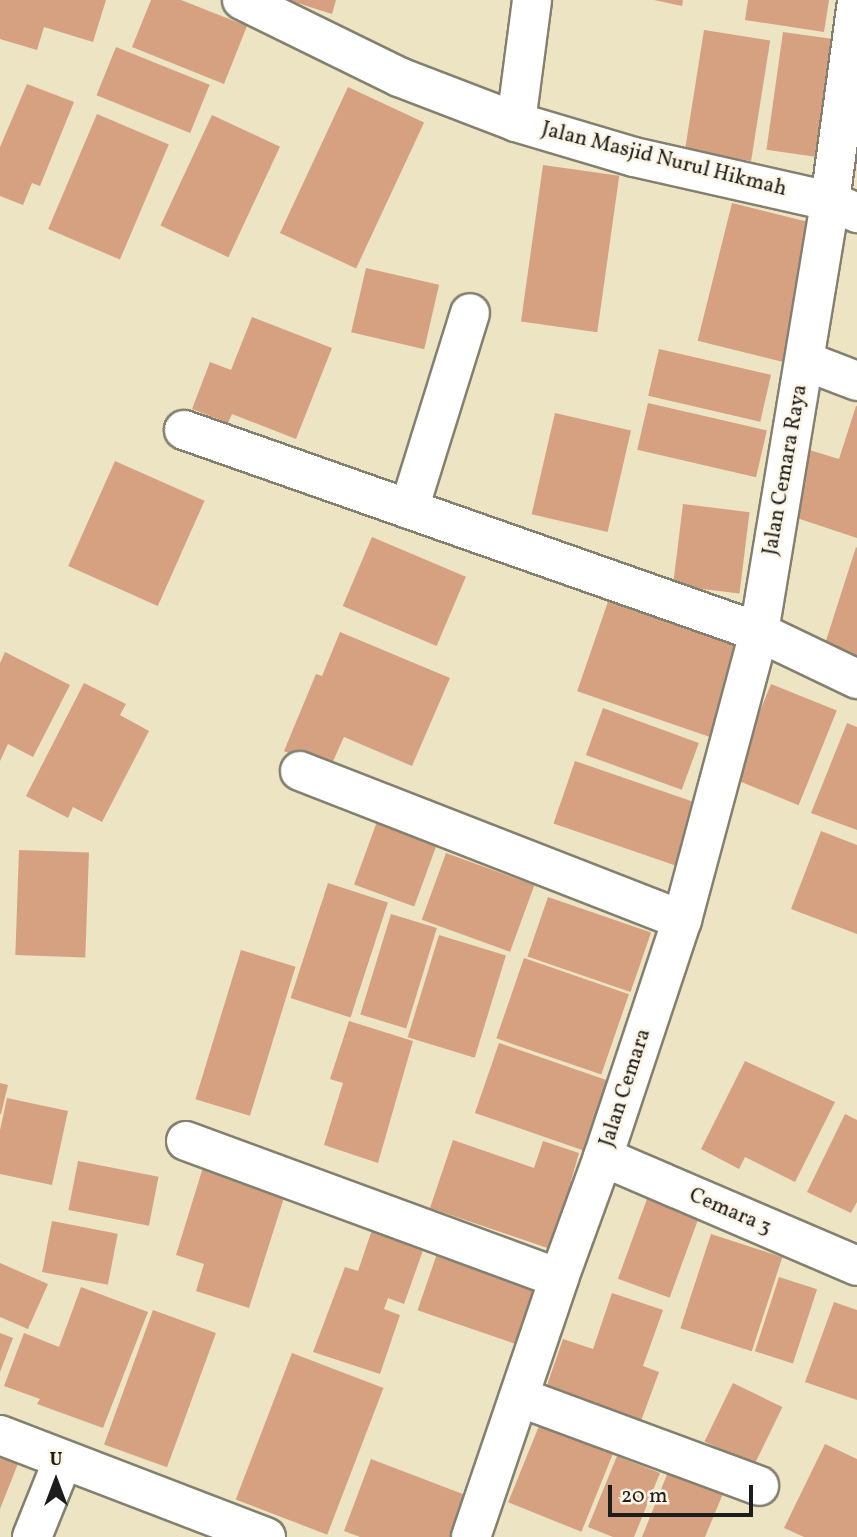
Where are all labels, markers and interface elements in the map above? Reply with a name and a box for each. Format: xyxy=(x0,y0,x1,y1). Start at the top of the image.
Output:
street label: Jalan Masjid Nurul Hikmah xyxy=(539,117,789,203)
street label: Jalan Cemara Raya xyxy=(759,383,813,557)
street label: Jalan Cemara xyxy=(595,1026,657,1150)
street label: Cemara 3 xyxy=(685,1183,775,1241)
north arrow xyxy=(21,1446,91,1516)
text: U xyxy=(49,1447,63,1473)
scale bar xyxy=(612,1470,757,1514)
text: 20 m xyxy=(621,1482,667,1511)

